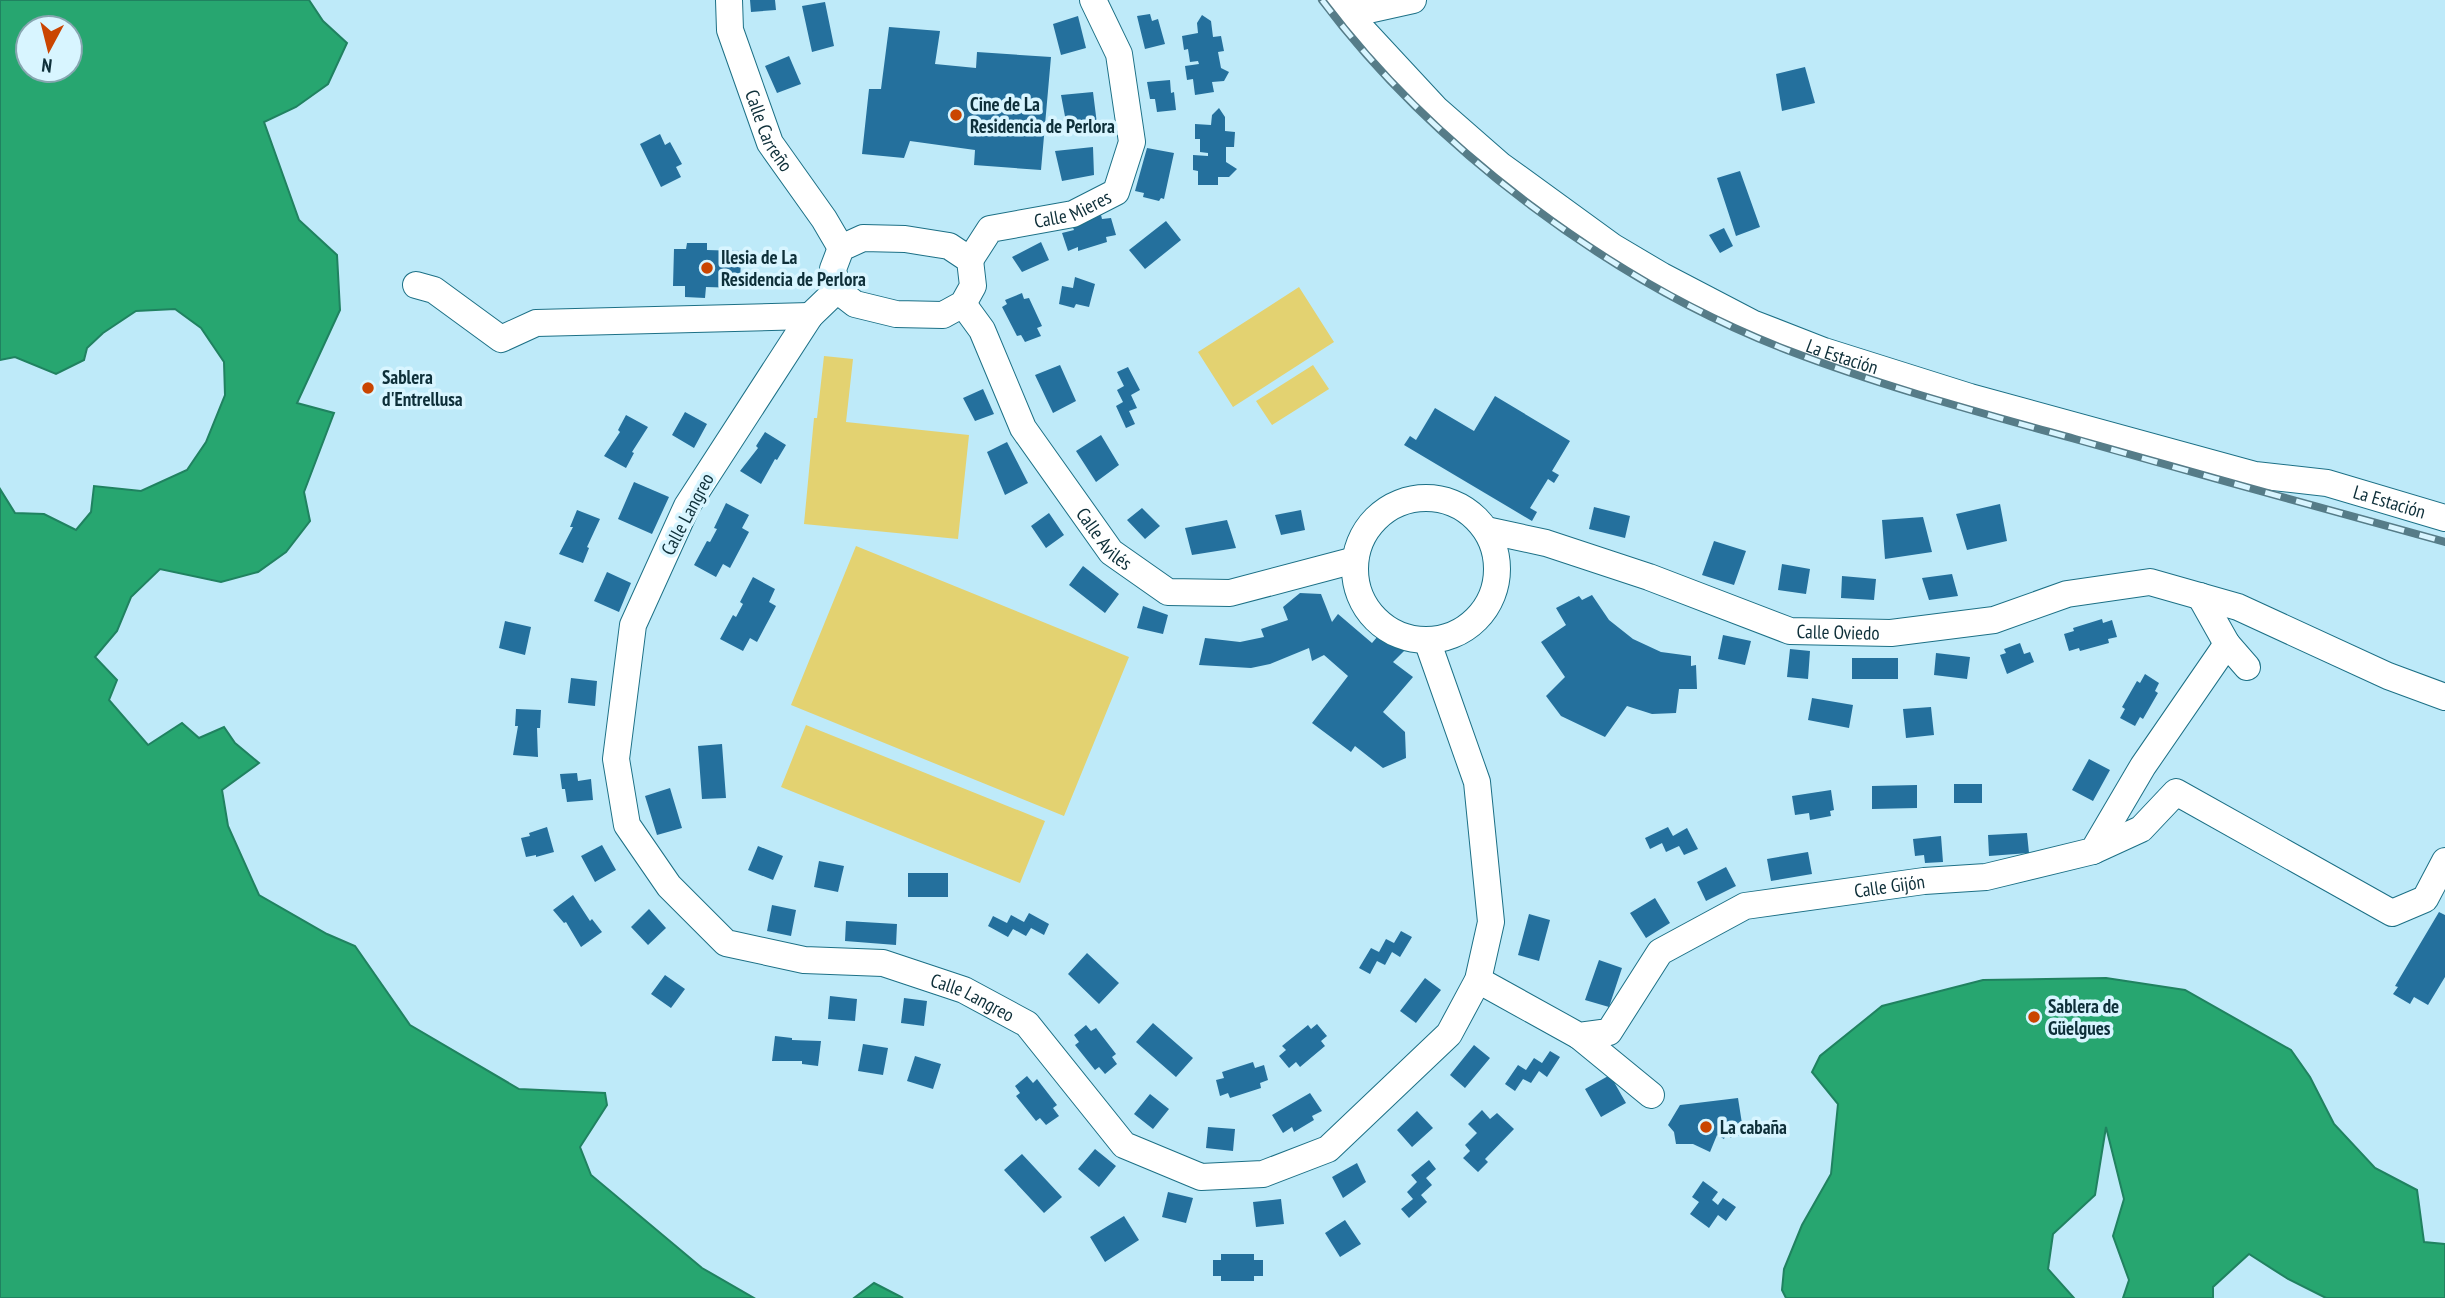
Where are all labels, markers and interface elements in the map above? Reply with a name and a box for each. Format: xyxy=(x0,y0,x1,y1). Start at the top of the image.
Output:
north arrow xyxy=(14,14,84,84)
text: N xyxy=(40,53,53,78)
street label: Calle Carreño xyxy=(740,86,798,176)
place label: Cine de La Residencia de Perlora xyxy=(970,92,1115,138)
marker: Cine de La Residencia de Perlora xyxy=(948,107,964,123)
street label: Calle Mieres xyxy=(1032,185,1115,233)
place label: Ilesia de La Residencia de Perlora xyxy=(721,245,866,291)
marker: Ilesia de La Residencia de Perlora xyxy=(699,260,715,276)
street label: La Estación xyxy=(1803,333,1881,379)
place label: Sablera d'Entrellusa xyxy=(382,365,463,411)
marker: Sablera d'Entrellusa xyxy=(360,380,376,396)
street label: Calle Langreo xyxy=(655,469,719,559)
street label: La Estación xyxy=(2351,479,2428,524)
street label: Calle Avilés xyxy=(1071,503,1137,575)
street label: Calle Oviedo xyxy=(1796,619,1880,645)
street label: Calle Gijón xyxy=(1853,869,1926,903)
street label: Calle Langreo xyxy=(928,968,1019,1027)
place label: Sablera de Güelgues xyxy=(2048,994,2119,1040)
marker: Sablera de Güelgues xyxy=(2026,1009,2042,1025)
place label: La cabaña xyxy=(1720,1115,1787,1139)
marker: La cabaña xyxy=(1698,1119,1714,1135)

